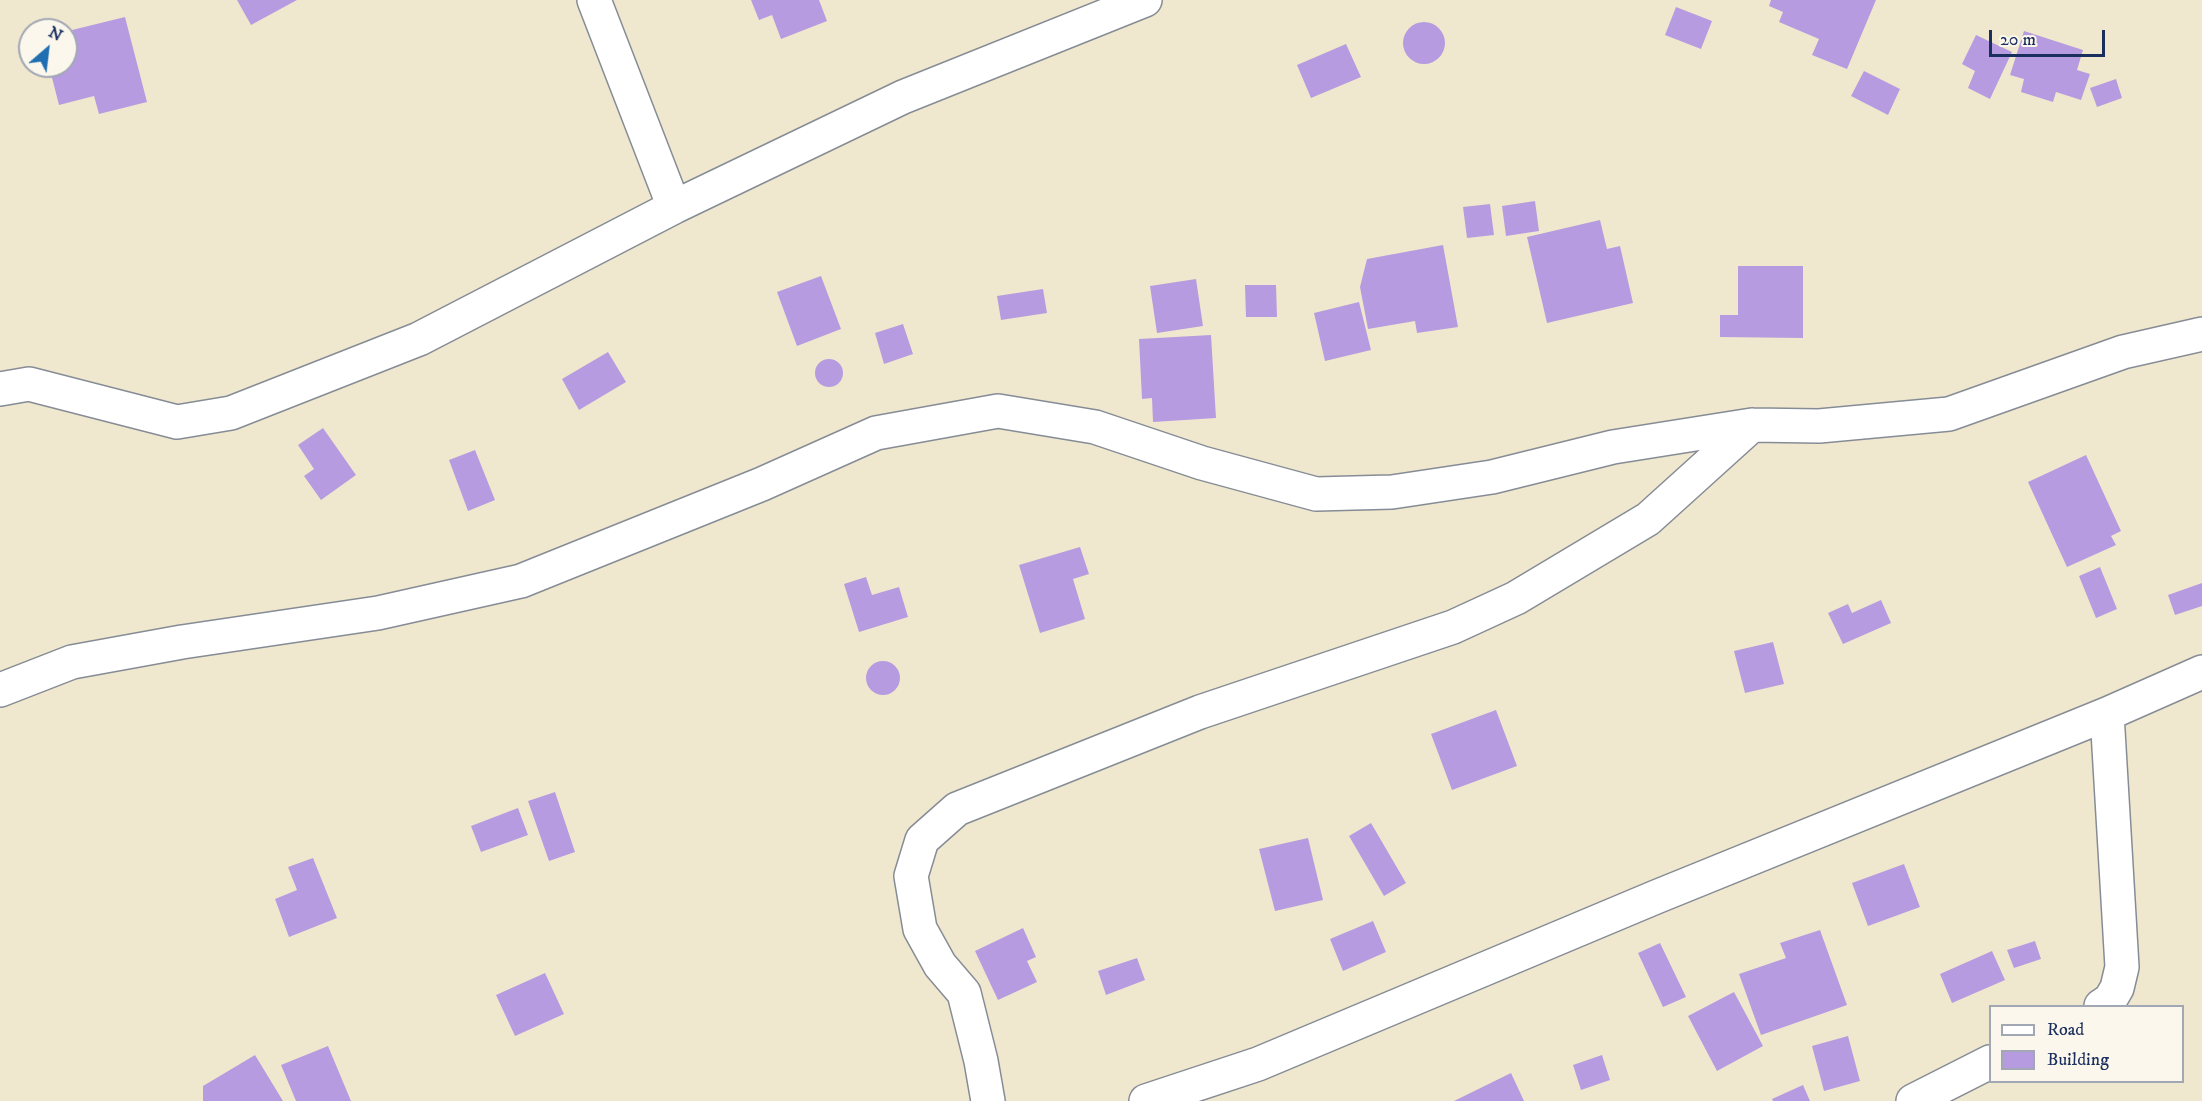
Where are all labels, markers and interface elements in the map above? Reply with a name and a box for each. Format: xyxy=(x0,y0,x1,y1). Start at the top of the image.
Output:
north arrow xyxy=(18,18,78,78)
scale bar xyxy=(1992,18,2108,56)
text: N xyxy=(45,22,66,46)
text: 20 m xyxy=(2000,29,2036,51)
legend xyxy=(1989,1005,2184,1083)
text: Road xyxy=(2047,1019,2084,1041)
text: Building xyxy=(2047,1049,2109,1071)

